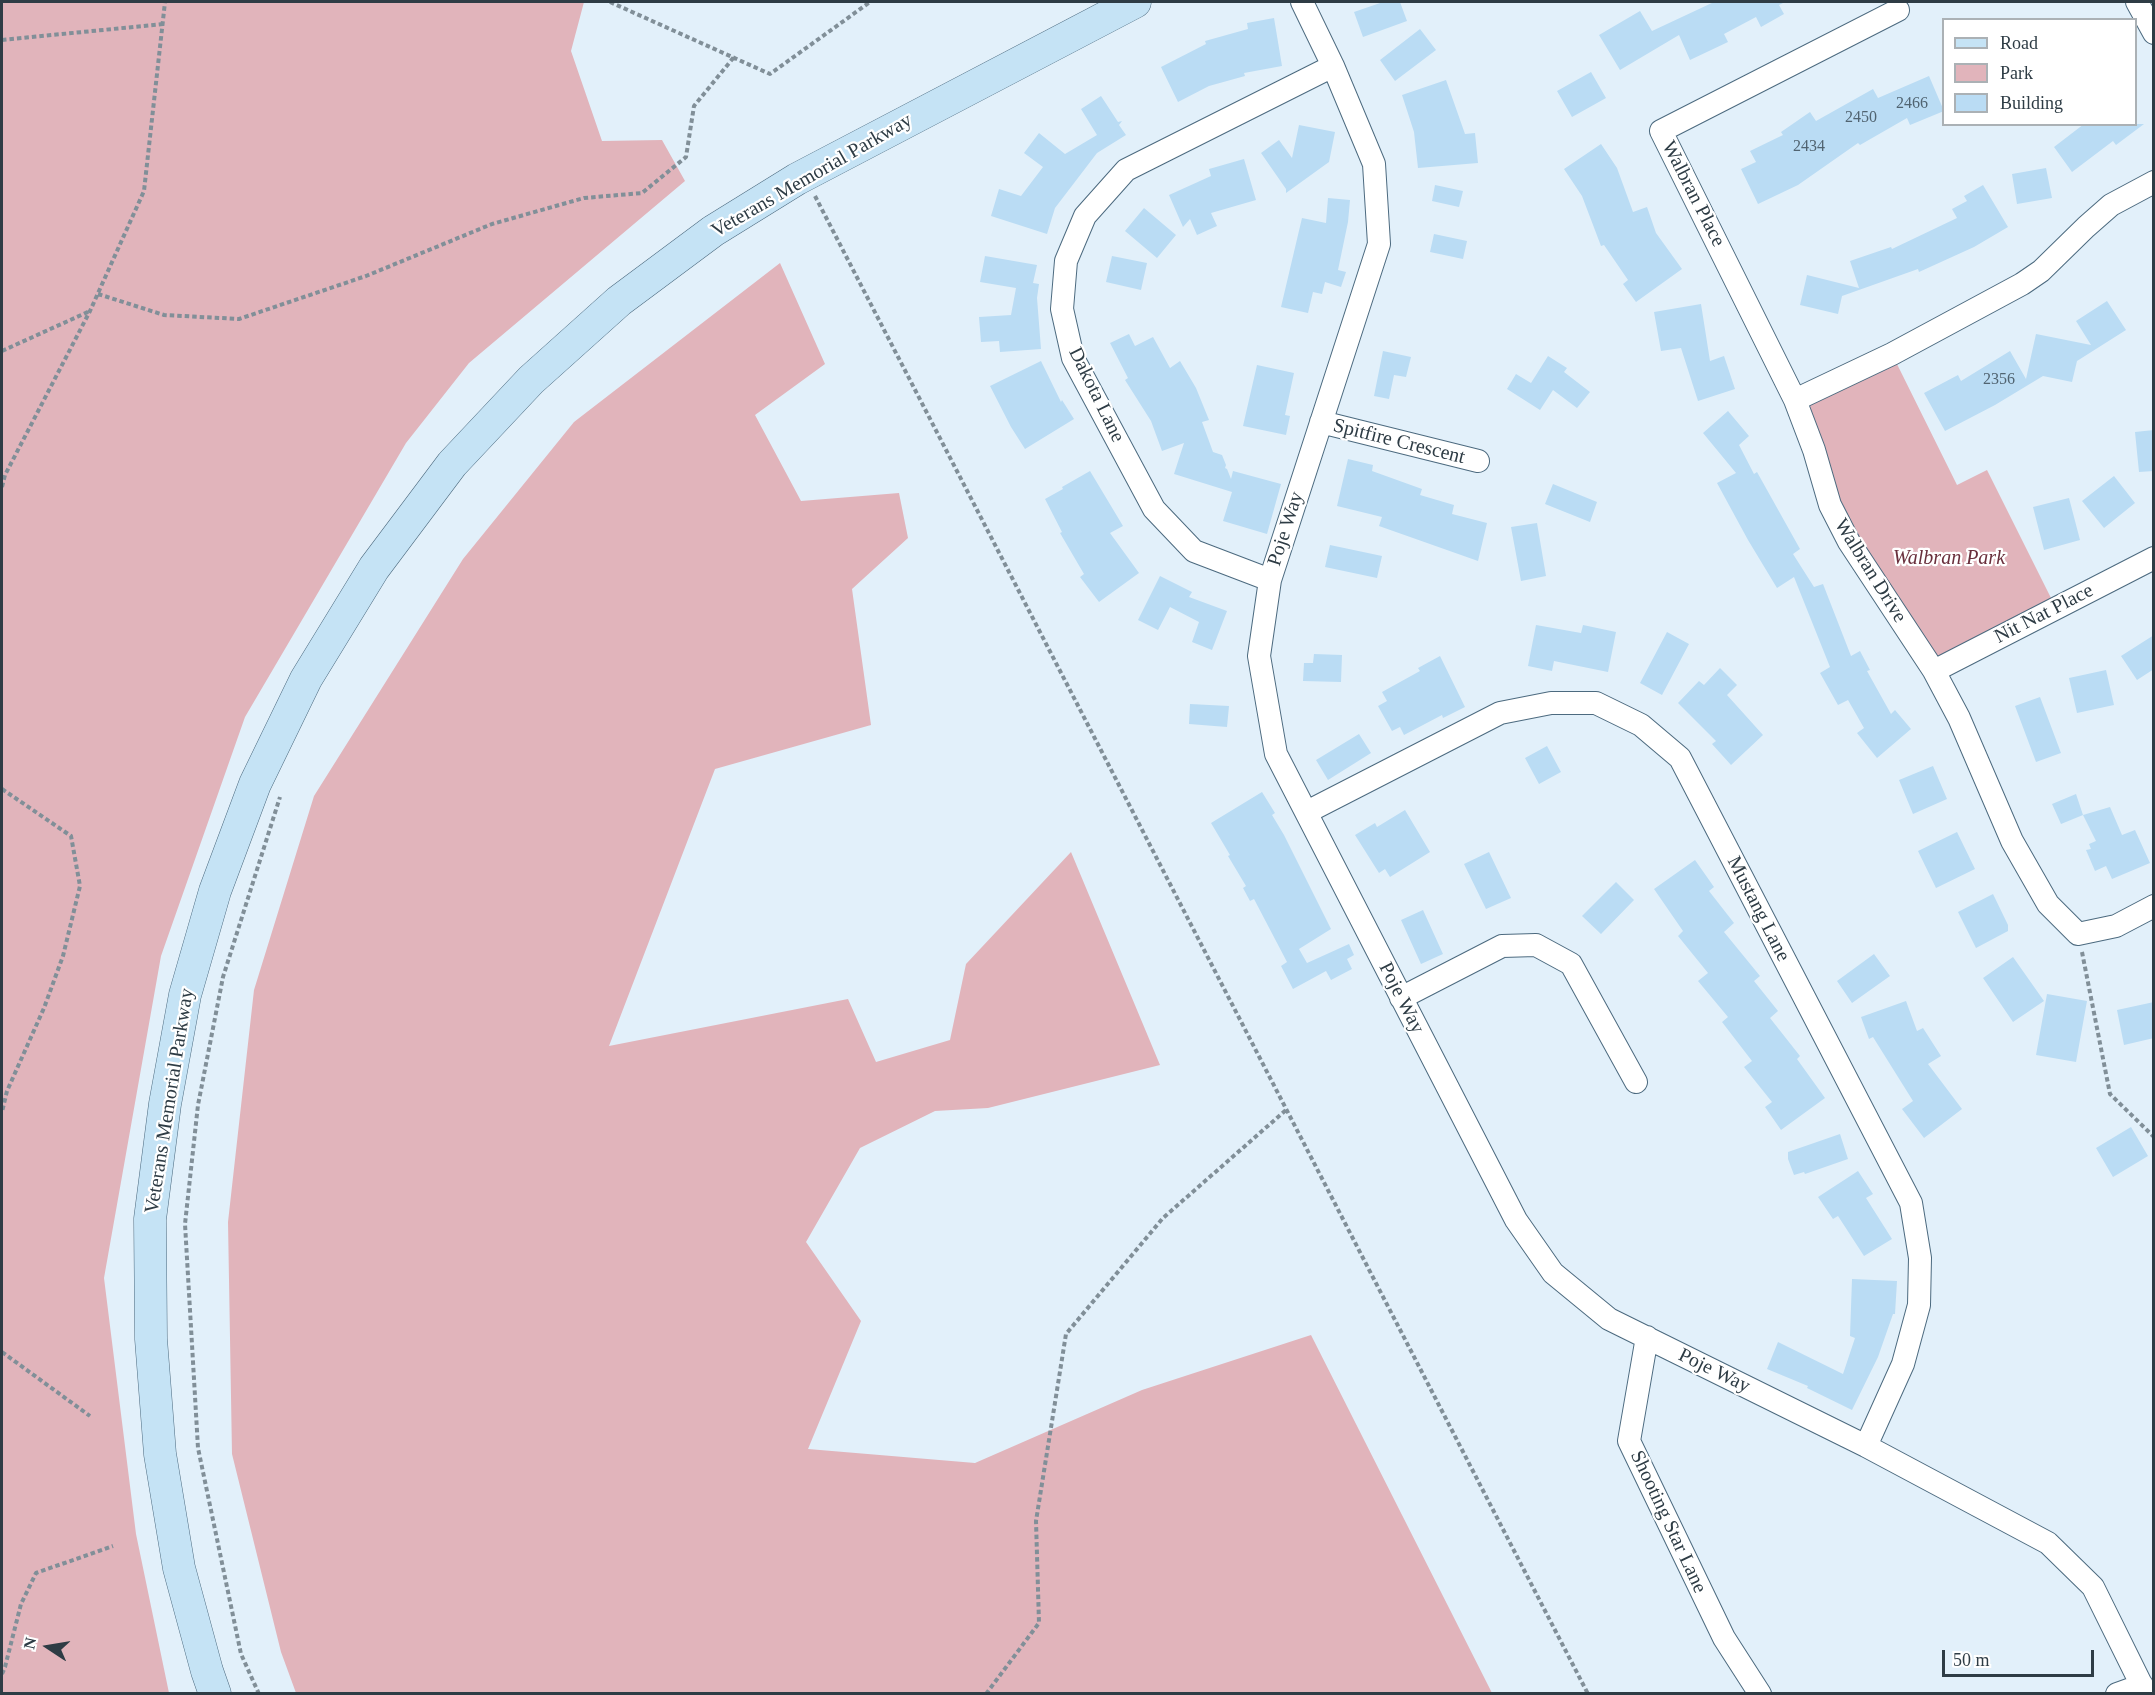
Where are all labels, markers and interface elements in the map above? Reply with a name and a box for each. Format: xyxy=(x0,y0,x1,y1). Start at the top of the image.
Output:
legend xyxy=(1942,18,2137,126)
text: Road xyxy=(2000,33,2038,53)
text: Park xyxy=(2000,63,2033,83)
text: Building xyxy=(2000,93,2063,113)
house number: 2466 xyxy=(1896,94,1928,114)
house number: 2450 xyxy=(1845,108,1877,128)
street label: Veterans Memorial Parkway xyxy=(707,109,917,243)
street label: Walbran Place xyxy=(1656,137,1730,251)
house number: 2434 xyxy=(1793,137,1825,157)
street label: Dakota Lane xyxy=(1063,344,1129,446)
house number: 2356 xyxy=(1983,370,2015,390)
street label: Spitfire Crescent xyxy=(1331,414,1467,470)
street label: Poje Way xyxy=(1263,489,1309,569)
street label: Walbran Drive xyxy=(1829,515,1911,627)
park label: Walbran Park xyxy=(1893,547,2005,571)
street label: Nit Nat Place xyxy=(1991,579,2097,649)
street label: Mustang Lane xyxy=(1721,852,1795,966)
street label: Poje Way xyxy=(1373,958,1429,1038)
street label: Veterans Memorial Parkway xyxy=(140,987,200,1215)
street label: Poje Way xyxy=(1674,1343,1754,1399)
street label: Shooting Star Lane xyxy=(1624,1447,1712,1597)
north arrow xyxy=(18,1617,78,1677)
text: N xyxy=(20,1636,39,1651)
scale bar xyxy=(1945,1638,2096,1676)
text: 50 m xyxy=(1953,1650,1990,1670)

